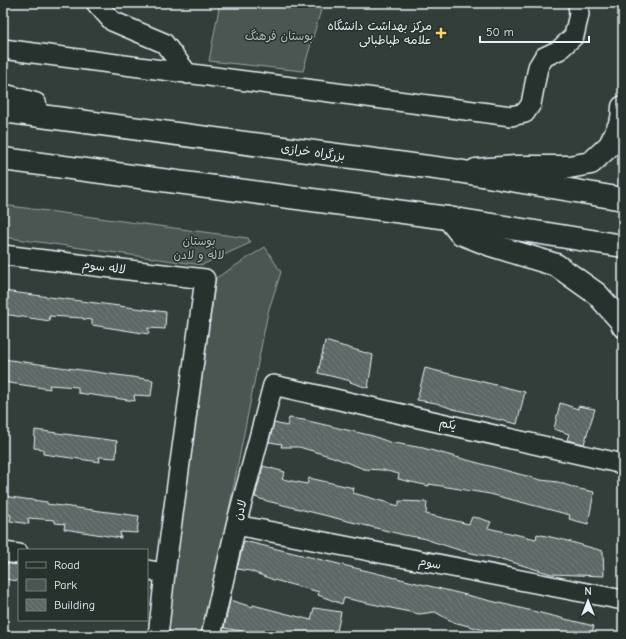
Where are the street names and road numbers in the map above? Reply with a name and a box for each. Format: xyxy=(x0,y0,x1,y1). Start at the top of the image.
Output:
street label: بزرگراه خرازی xyxy=(280,141,346,164)
street label: لاله سوم xyxy=(81,257,127,279)
street label: یکم xyxy=(438,415,458,435)
street label: لادن xyxy=(231,498,249,522)
street label: سوم xyxy=(417,554,443,574)

